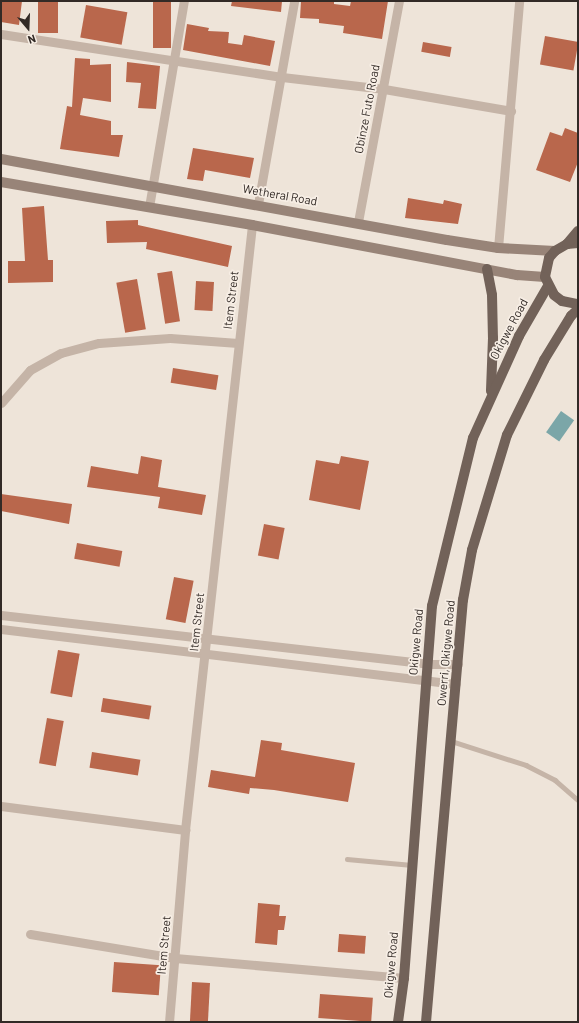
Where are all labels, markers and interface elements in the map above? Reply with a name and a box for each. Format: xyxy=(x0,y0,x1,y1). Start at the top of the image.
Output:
north arrow xyxy=(8,8,48,48)
text: N xyxy=(26,32,38,47)
street label: Obinze Futo Road xyxy=(351,63,383,155)
street label: Wetheral Road xyxy=(242,181,318,209)
street label: Item Street xyxy=(220,270,242,330)
street label: Okigwe Road xyxy=(487,296,531,362)
street label: Item Street xyxy=(187,592,207,652)
street label: Owerri, Okigwe Road xyxy=(434,599,458,707)
street label: Okigwe Road xyxy=(406,608,426,676)
street label: Item Street xyxy=(154,915,174,975)
street label: Okigwe Road xyxy=(381,931,401,999)

